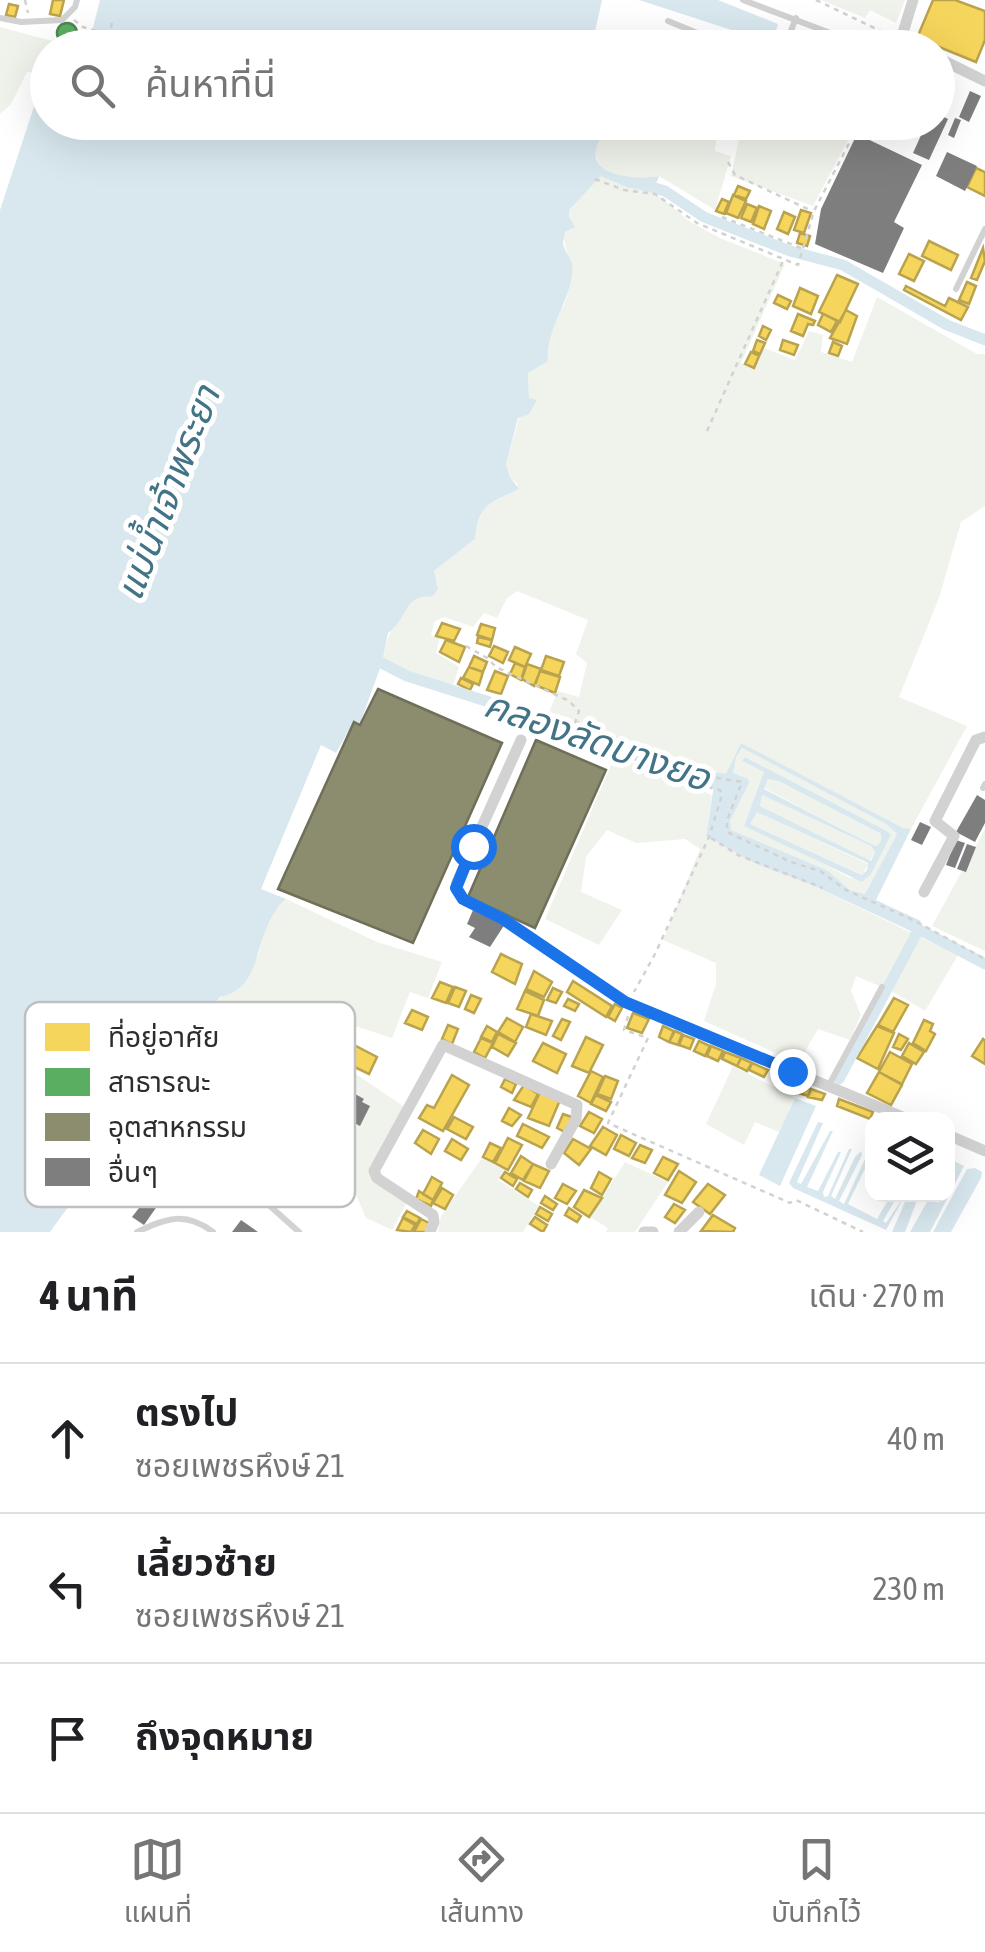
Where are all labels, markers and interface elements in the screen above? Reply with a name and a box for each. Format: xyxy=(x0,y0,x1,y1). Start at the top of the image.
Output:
search box xyxy=(30,30,955,140)
icon: search xyxy=(65,58,120,113)
text: ค้นหาที่นี่ xyxy=(145,62,276,105)
water label: แม่น้ำเจ้าพระยา xyxy=(103,377,229,606)
water label: คลองลัดบางยอ xyxy=(479,682,717,800)
route start xyxy=(451,824,497,870)
legend xyxy=(25,1002,355,1207)
text: ที่อยู่อาศัย xyxy=(108,1018,219,1055)
route end xyxy=(770,1049,816,1095)
text: สาธารณะ xyxy=(108,1066,211,1098)
text: อุตสาหกรรม xyxy=(108,1111,247,1144)
map controls xyxy=(865,1112,955,1202)
button: layers xyxy=(865,1112,955,1202)
text: อื่นๆ xyxy=(108,1153,158,1188)
text: 4 นาที xyxy=(40,1271,138,1319)
text: เดิน · 270 m xyxy=(808,1277,945,1314)
text: ตรงไป xyxy=(135,1391,238,1434)
icon: ahead xyxy=(40,1411,95,1466)
text: 40 m xyxy=(887,1420,945,1457)
text: ซอยเพชรหึงษ์ 21 xyxy=(135,1447,345,1484)
text: เลี้ยวซ้าย xyxy=(135,1541,277,1584)
icon: left xyxy=(40,1561,95,1616)
text: 230 m xyxy=(872,1570,945,1607)
text: ซอยเพชรหึงษ์ 21 xyxy=(135,1597,345,1634)
icon: arrive xyxy=(40,1711,95,1766)
text: ถึงจุดหมาย xyxy=(135,1715,314,1758)
tab: แผนที่ xyxy=(124,1832,192,1935)
tab: เส้นทาง xyxy=(439,1832,524,1935)
tab: บันทึกไว้ xyxy=(771,1832,861,1935)

